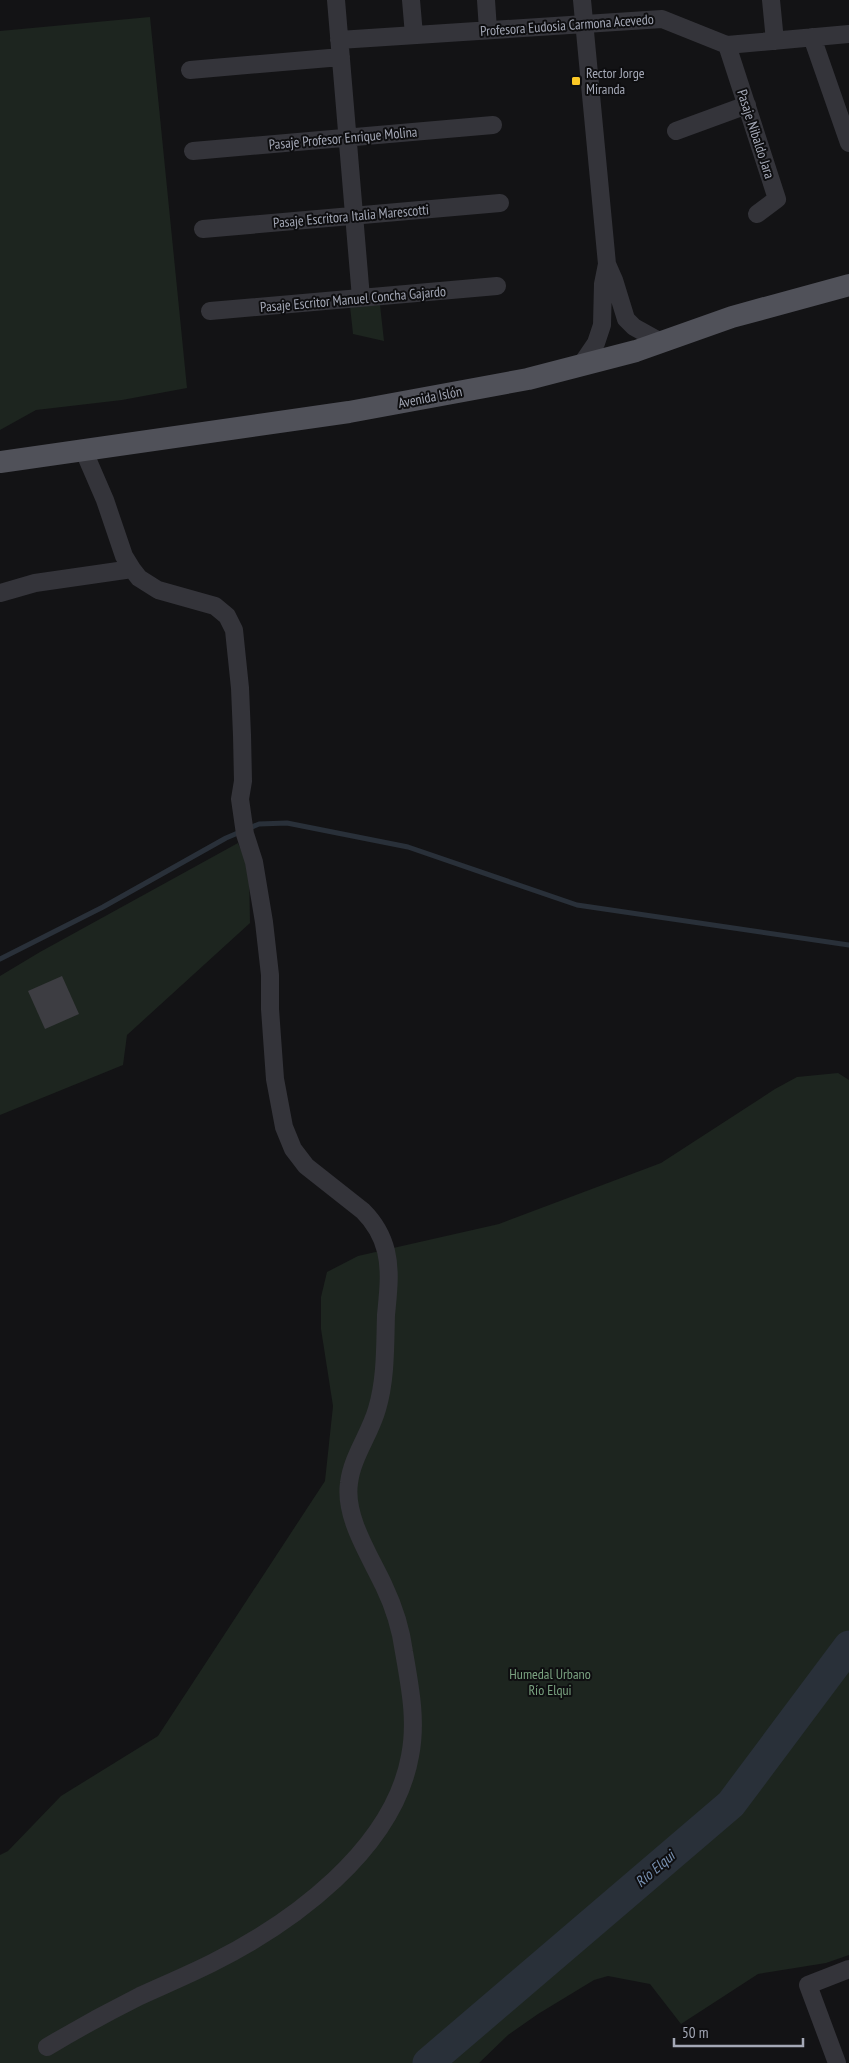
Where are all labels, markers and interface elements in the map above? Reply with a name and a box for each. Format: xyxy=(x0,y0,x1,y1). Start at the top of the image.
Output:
street label: Profesora Eudosia Carmona Acevedo xyxy=(480,10,654,40)
place label: Rector Jorge Miranda xyxy=(586,64,645,98)
marker: Rector Jorge Miranda xyxy=(570,75,582,87)
street label: Pasaje Nibaldo Jara xyxy=(733,87,779,181)
street label: Pasaje Profesor Enrique Molina xyxy=(268,123,418,153)
street label: Pasaje Escritora Italia Marescotti xyxy=(272,200,430,232)
street label: Pasaje Escritor Manuel Concha Gajardo xyxy=(259,282,447,316)
street label: Avenida Islón xyxy=(397,382,463,412)
park label: Humedal Urbano Río Elqui xyxy=(509,1665,591,1699)
water label: Río Elqui xyxy=(631,1845,680,1891)
scale bar xyxy=(674,2016,803,2048)
text: 50 m xyxy=(682,2023,708,2042)

